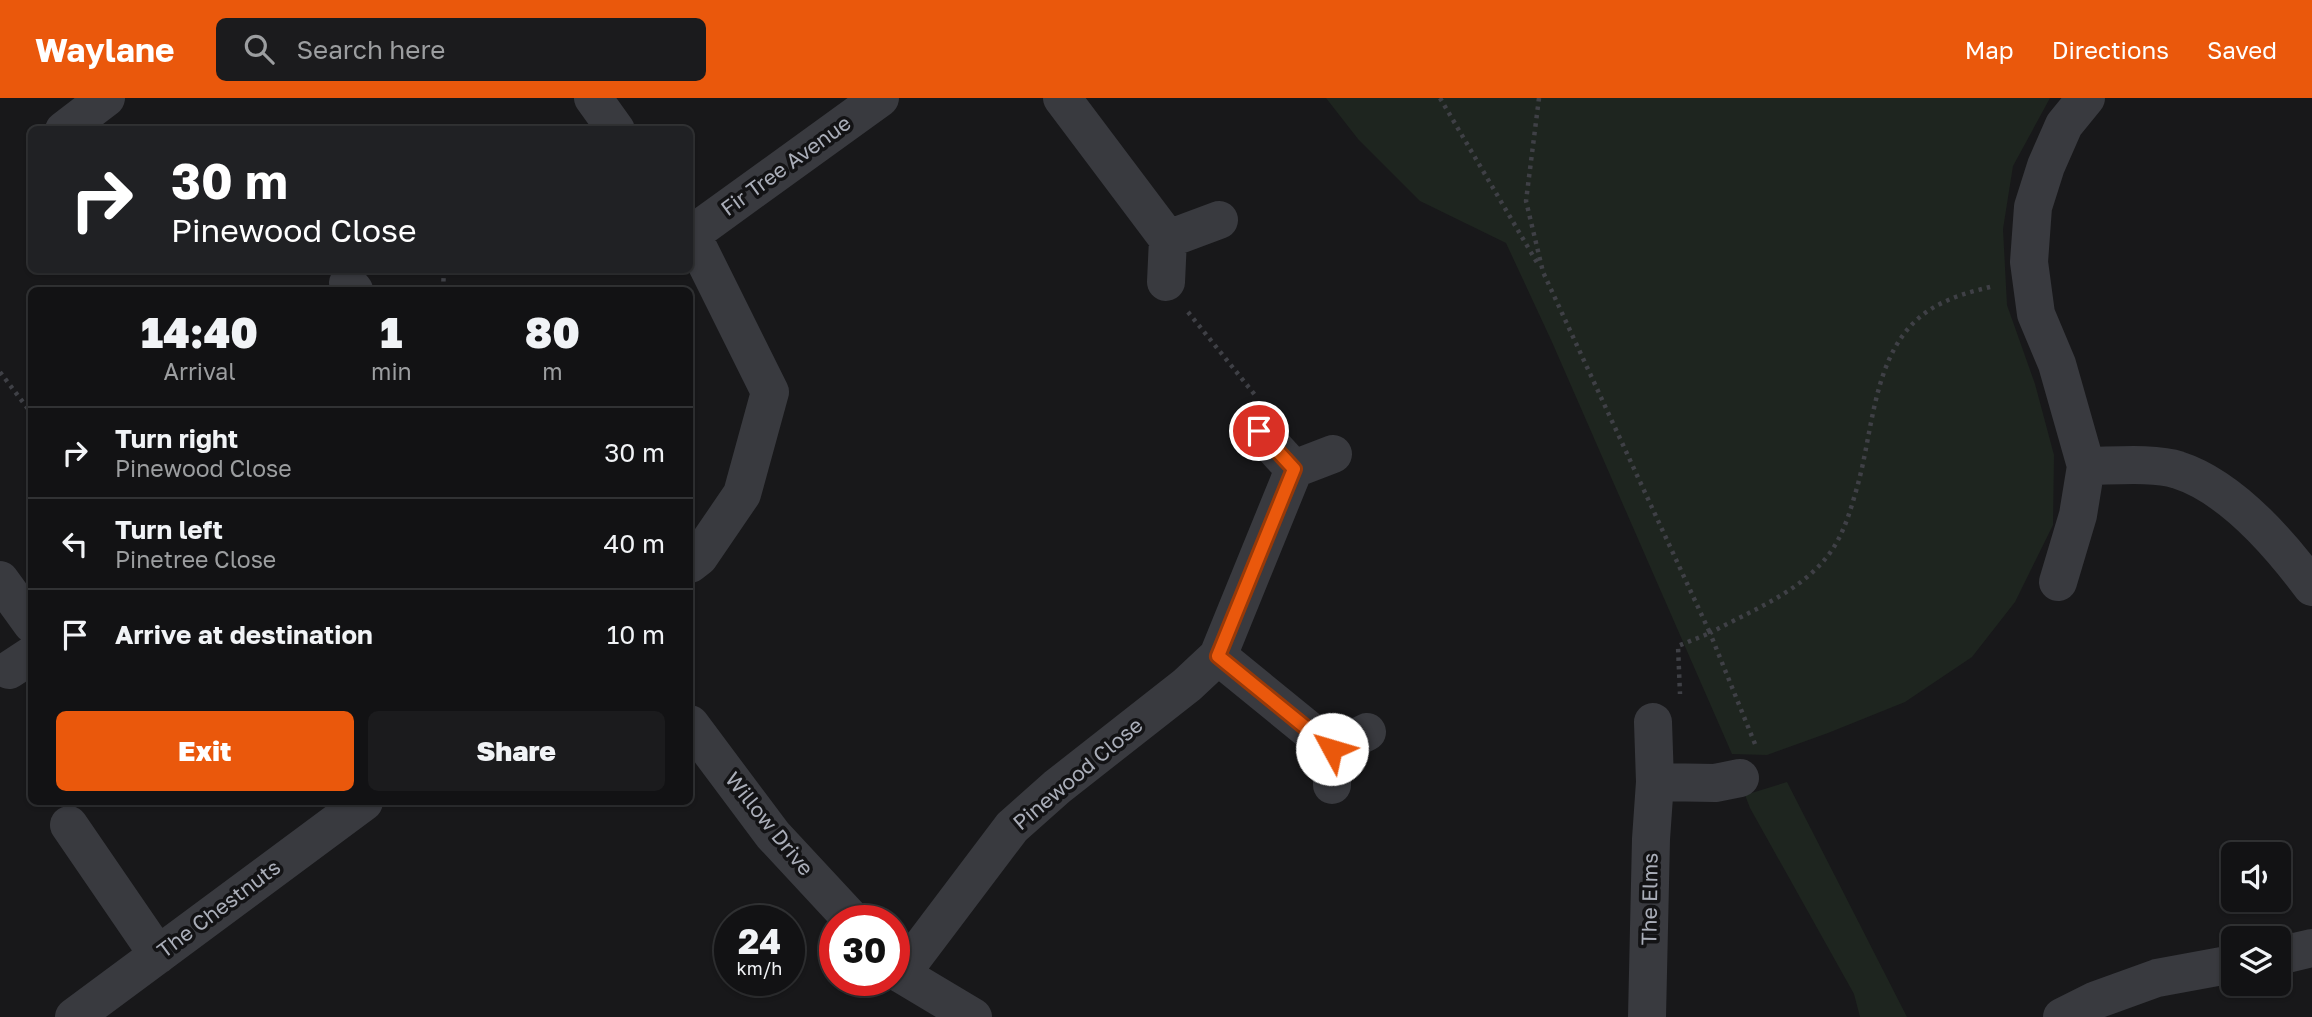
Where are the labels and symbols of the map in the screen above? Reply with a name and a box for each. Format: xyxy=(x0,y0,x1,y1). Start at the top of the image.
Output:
street label: Fir Tree Avenue xyxy=(715,109,856,221)
pin xyxy=(1229,401,1289,461)
street label: Pinewood Close xyxy=(1007,711,1147,835)
position arrow xyxy=(1295,712,1369,786)
street label: Willow Drive xyxy=(720,766,819,880)
street label: The Elms xyxy=(1635,852,1663,946)
street label: The Chestnuts xyxy=(152,853,285,963)
speed limit sign: 30 xyxy=(819,905,910,996)

